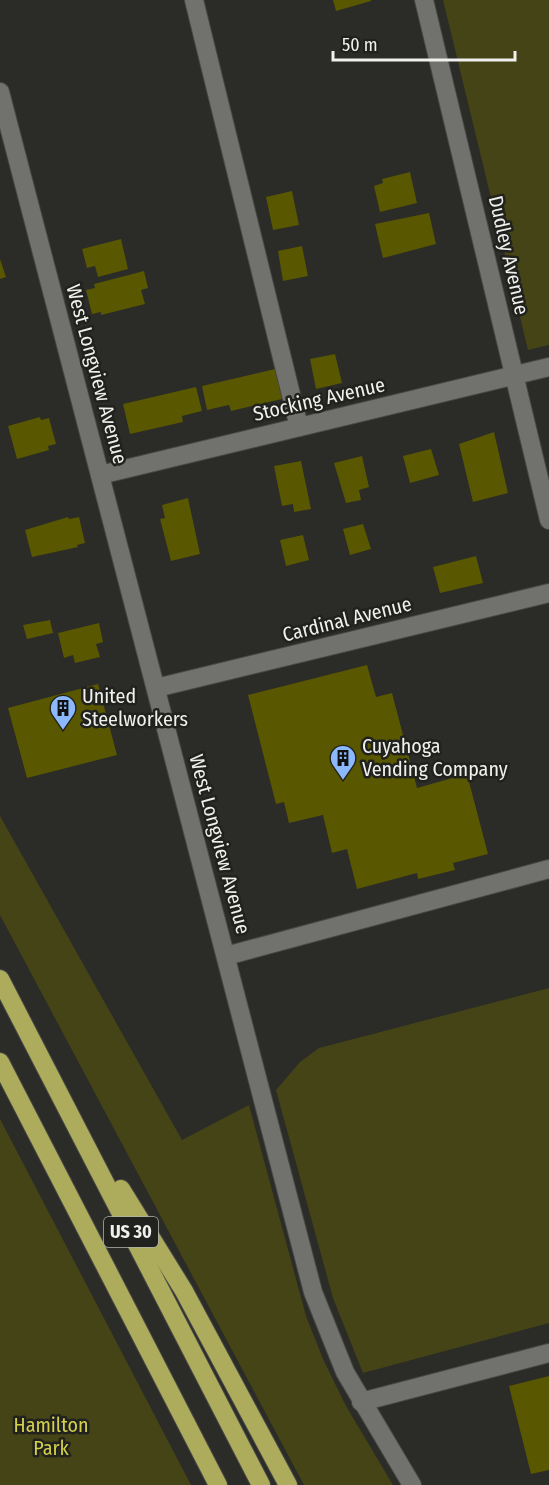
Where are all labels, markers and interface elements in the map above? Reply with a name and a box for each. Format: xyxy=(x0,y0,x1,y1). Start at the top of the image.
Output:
scale bar xyxy=(333,24,514,62)
text: 50 m xyxy=(342,34,378,56)
street label: Dudley Avenue xyxy=(484,193,534,317)
street label: West Longview Avenue xyxy=(61,282,133,466)
street label: Stocking Avenue xyxy=(251,372,387,426)
street label: Cardinal Avenue xyxy=(280,591,414,647)
place label: United Steelworkers xyxy=(82,684,188,731)
building icon: United Steelworkers xyxy=(48,693,78,731)
place label: Cuyahoga Vending Company xyxy=(362,734,508,781)
building icon: Cuyahoga Vending Company xyxy=(328,743,358,781)
street label: West Longview Avenue xyxy=(184,752,256,936)
road number: US 30 xyxy=(104,1217,158,1247)
park label: Hamilton Park xyxy=(14,1413,88,1460)

